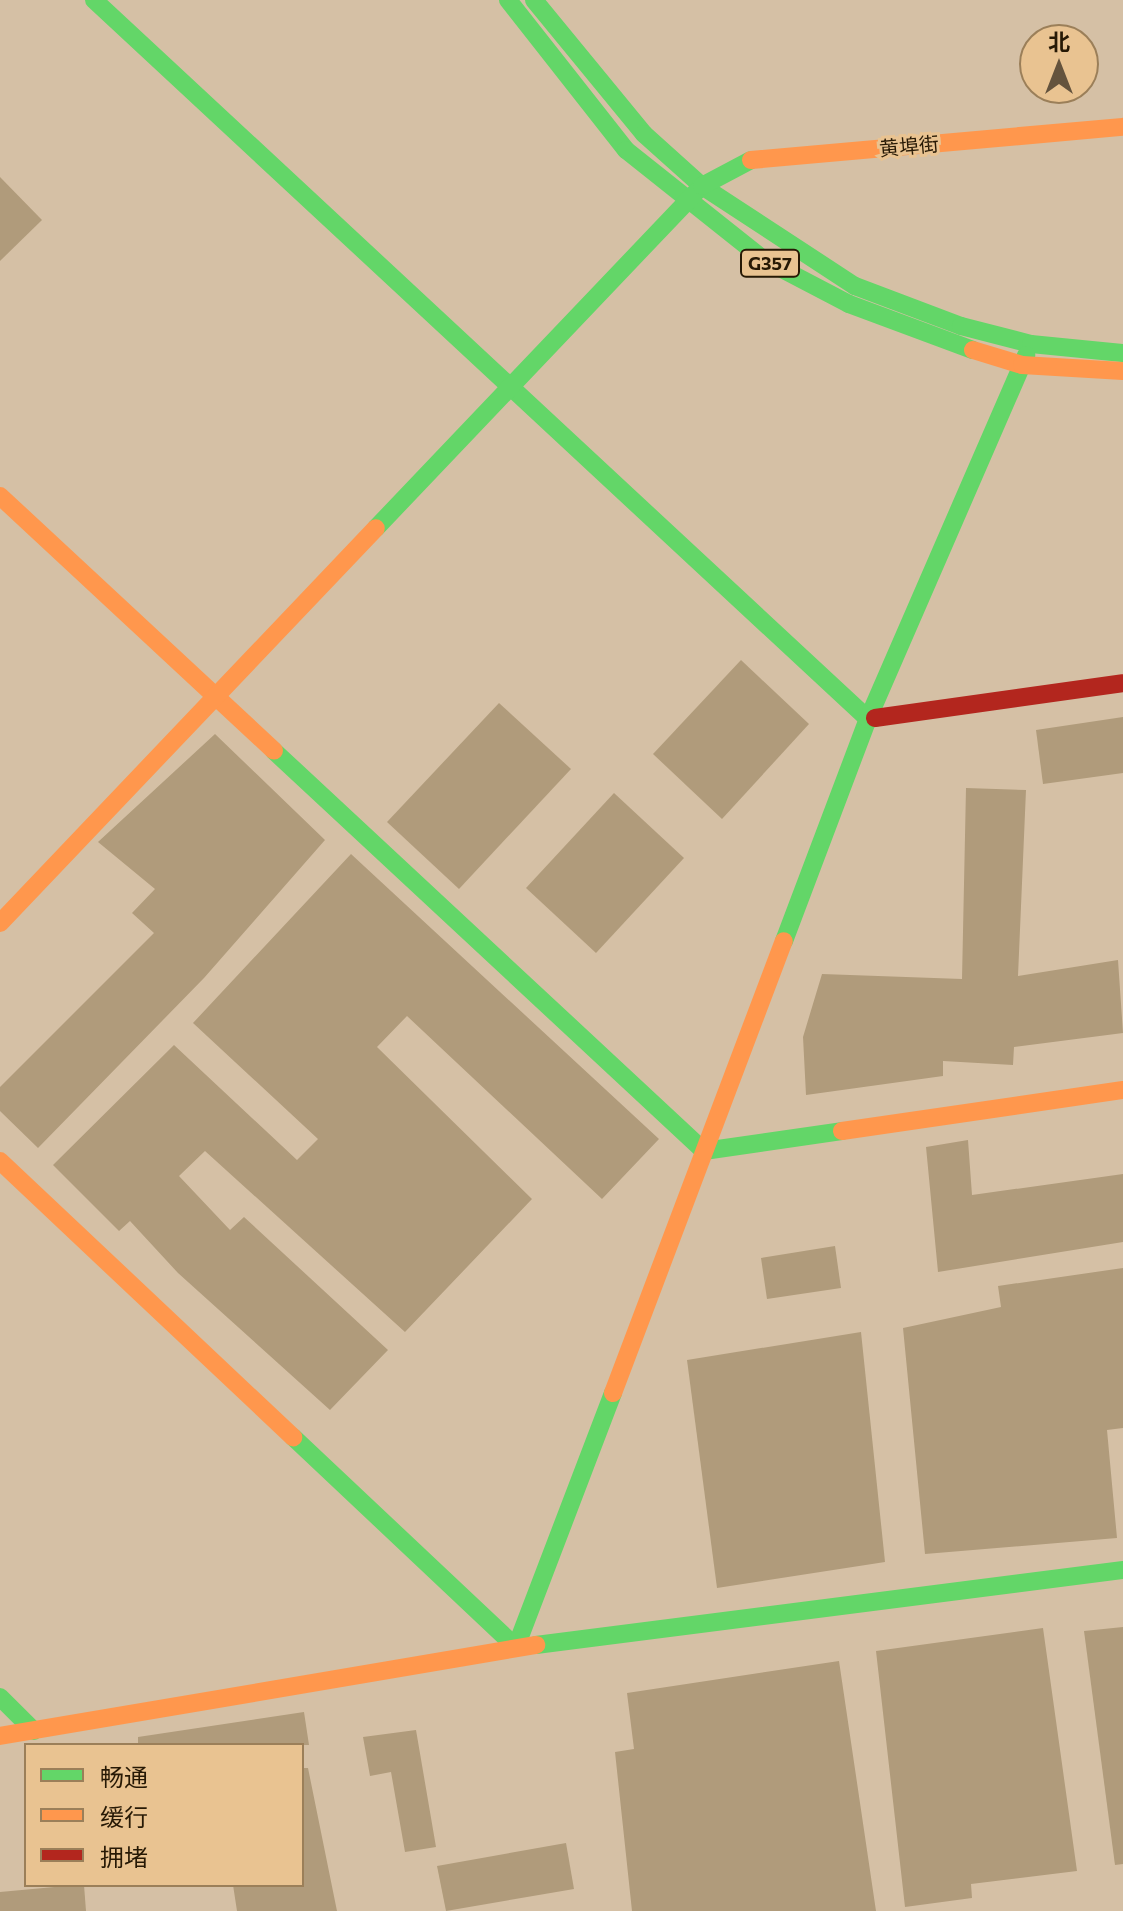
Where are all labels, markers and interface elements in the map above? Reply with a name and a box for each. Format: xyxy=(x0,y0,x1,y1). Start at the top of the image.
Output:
north arrow xyxy=(1019,24,1099,104)
text: 北 xyxy=(1048,28,1070,55)
street label: 黄埠街 xyxy=(878,131,940,161)
road number: G357 xyxy=(740,249,800,277)
legend xyxy=(24,1743,304,1887)
text: 畅通 xyxy=(100,1762,148,1791)
text: 缓行 xyxy=(100,1802,148,1831)
text: 拥堵 xyxy=(100,1842,148,1871)

